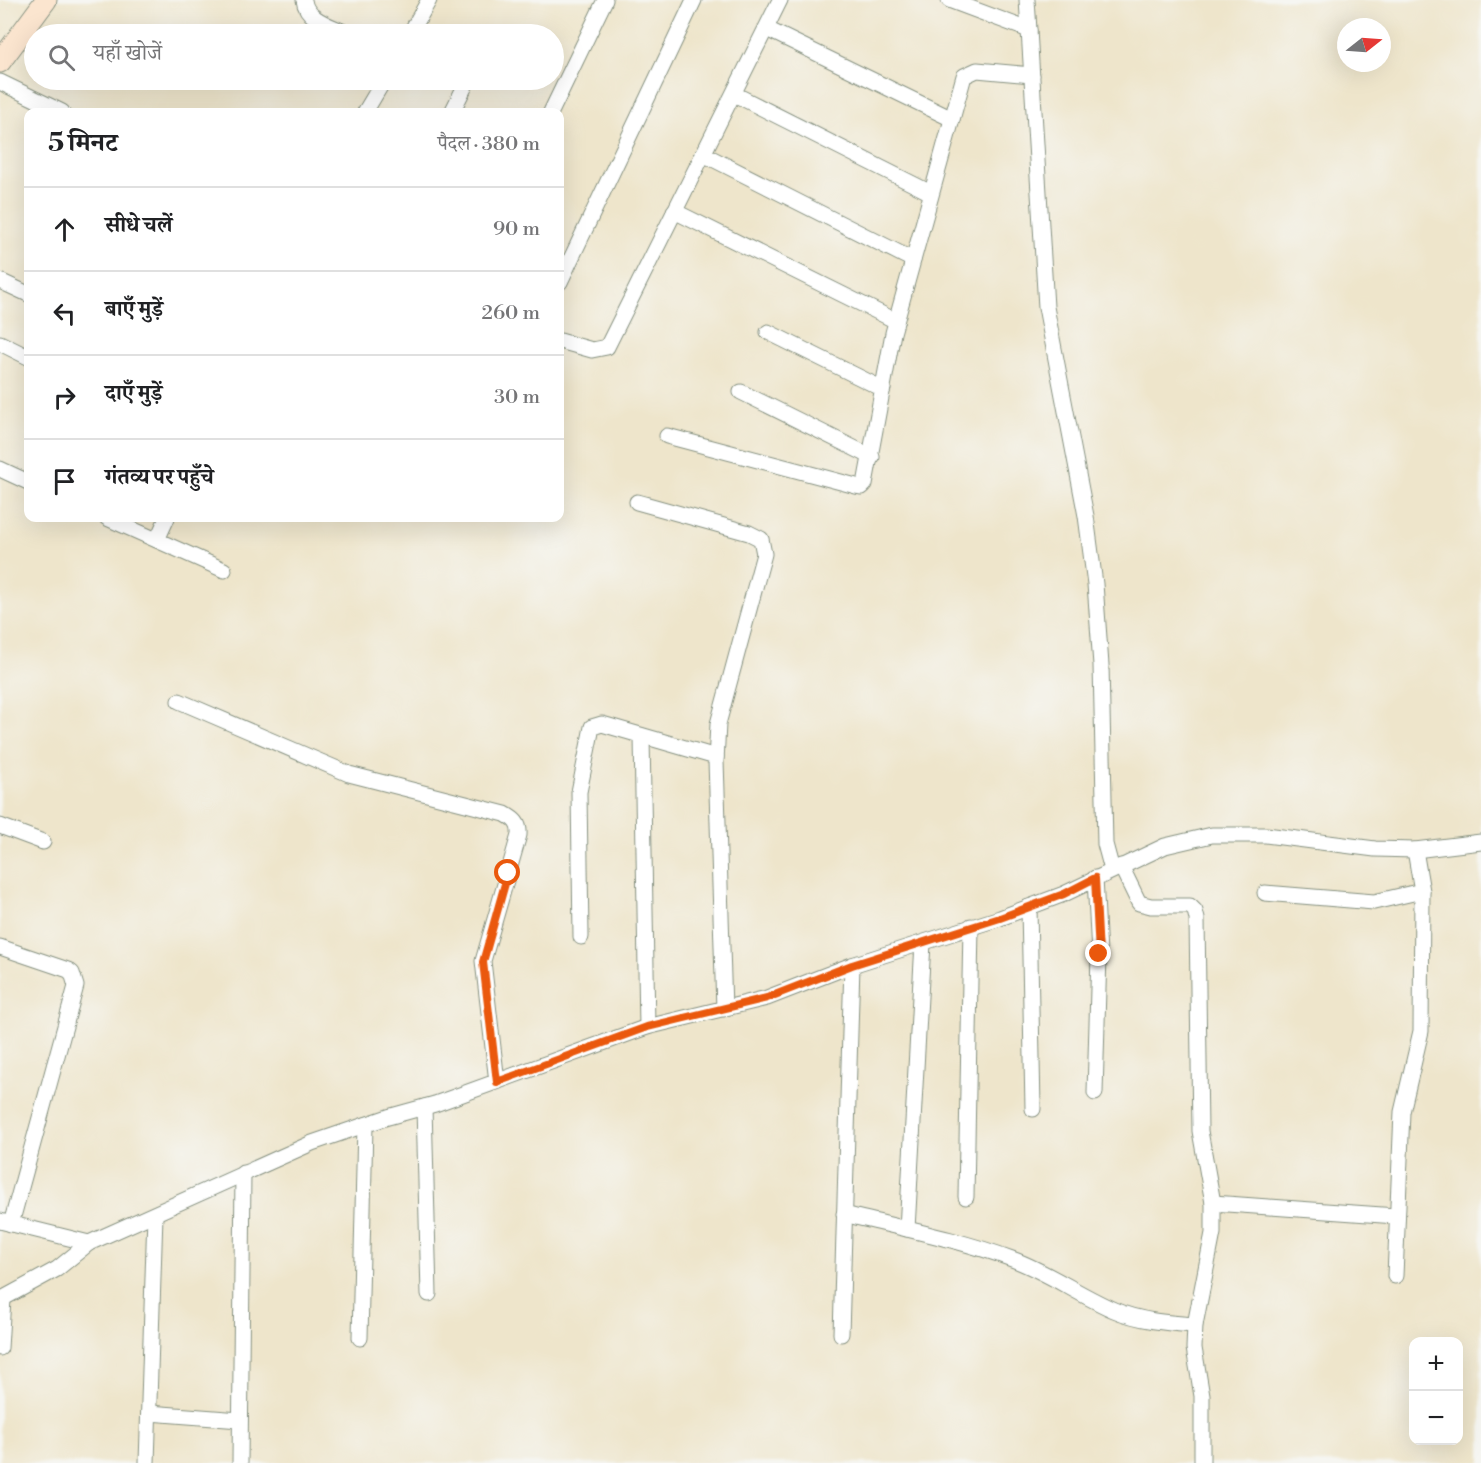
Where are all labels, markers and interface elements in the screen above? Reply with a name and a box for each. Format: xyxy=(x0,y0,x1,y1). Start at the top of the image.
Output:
north arrow xyxy=(1337,18,1391,72)
search box xyxy=(24,24,564,90)
text: यहाँ खोजें xyxy=(93,40,162,67)
icon: search xyxy=(45,41,78,74)
text: 5 मिनट xyxy=(48,127,118,159)
text: पैदल · 380 m xyxy=(438,132,540,157)
text: सीधे चलें xyxy=(105,212,172,239)
icon: ahead xyxy=(48,213,81,246)
text: 90 m xyxy=(493,217,540,242)
text: बाएँ मुड़ें xyxy=(105,296,163,323)
icon: left xyxy=(48,297,81,330)
text: 260 m xyxy=(482,301,540,326)
text: दाएँ मुड़ें xyxy=(105,380,162,407)
icon: right xyxy=(48,381,81,414)
text: 30 m xyxy=(494,385,540,410)
text: गंतव्य पर पहुँचे xyxy=(105,464,214,491)
icon: arrive xyxy=(48,465,81,498)
route start xyxy=(494,859,520,885)
route end xyxy=(1085,940,1111,966)
map controls xyxy=(1409,1337,1463,1445)
button: + xyxy=(1409,1337,1463,1391)
button: − xyxy=(1409,1391,1463,1445)

